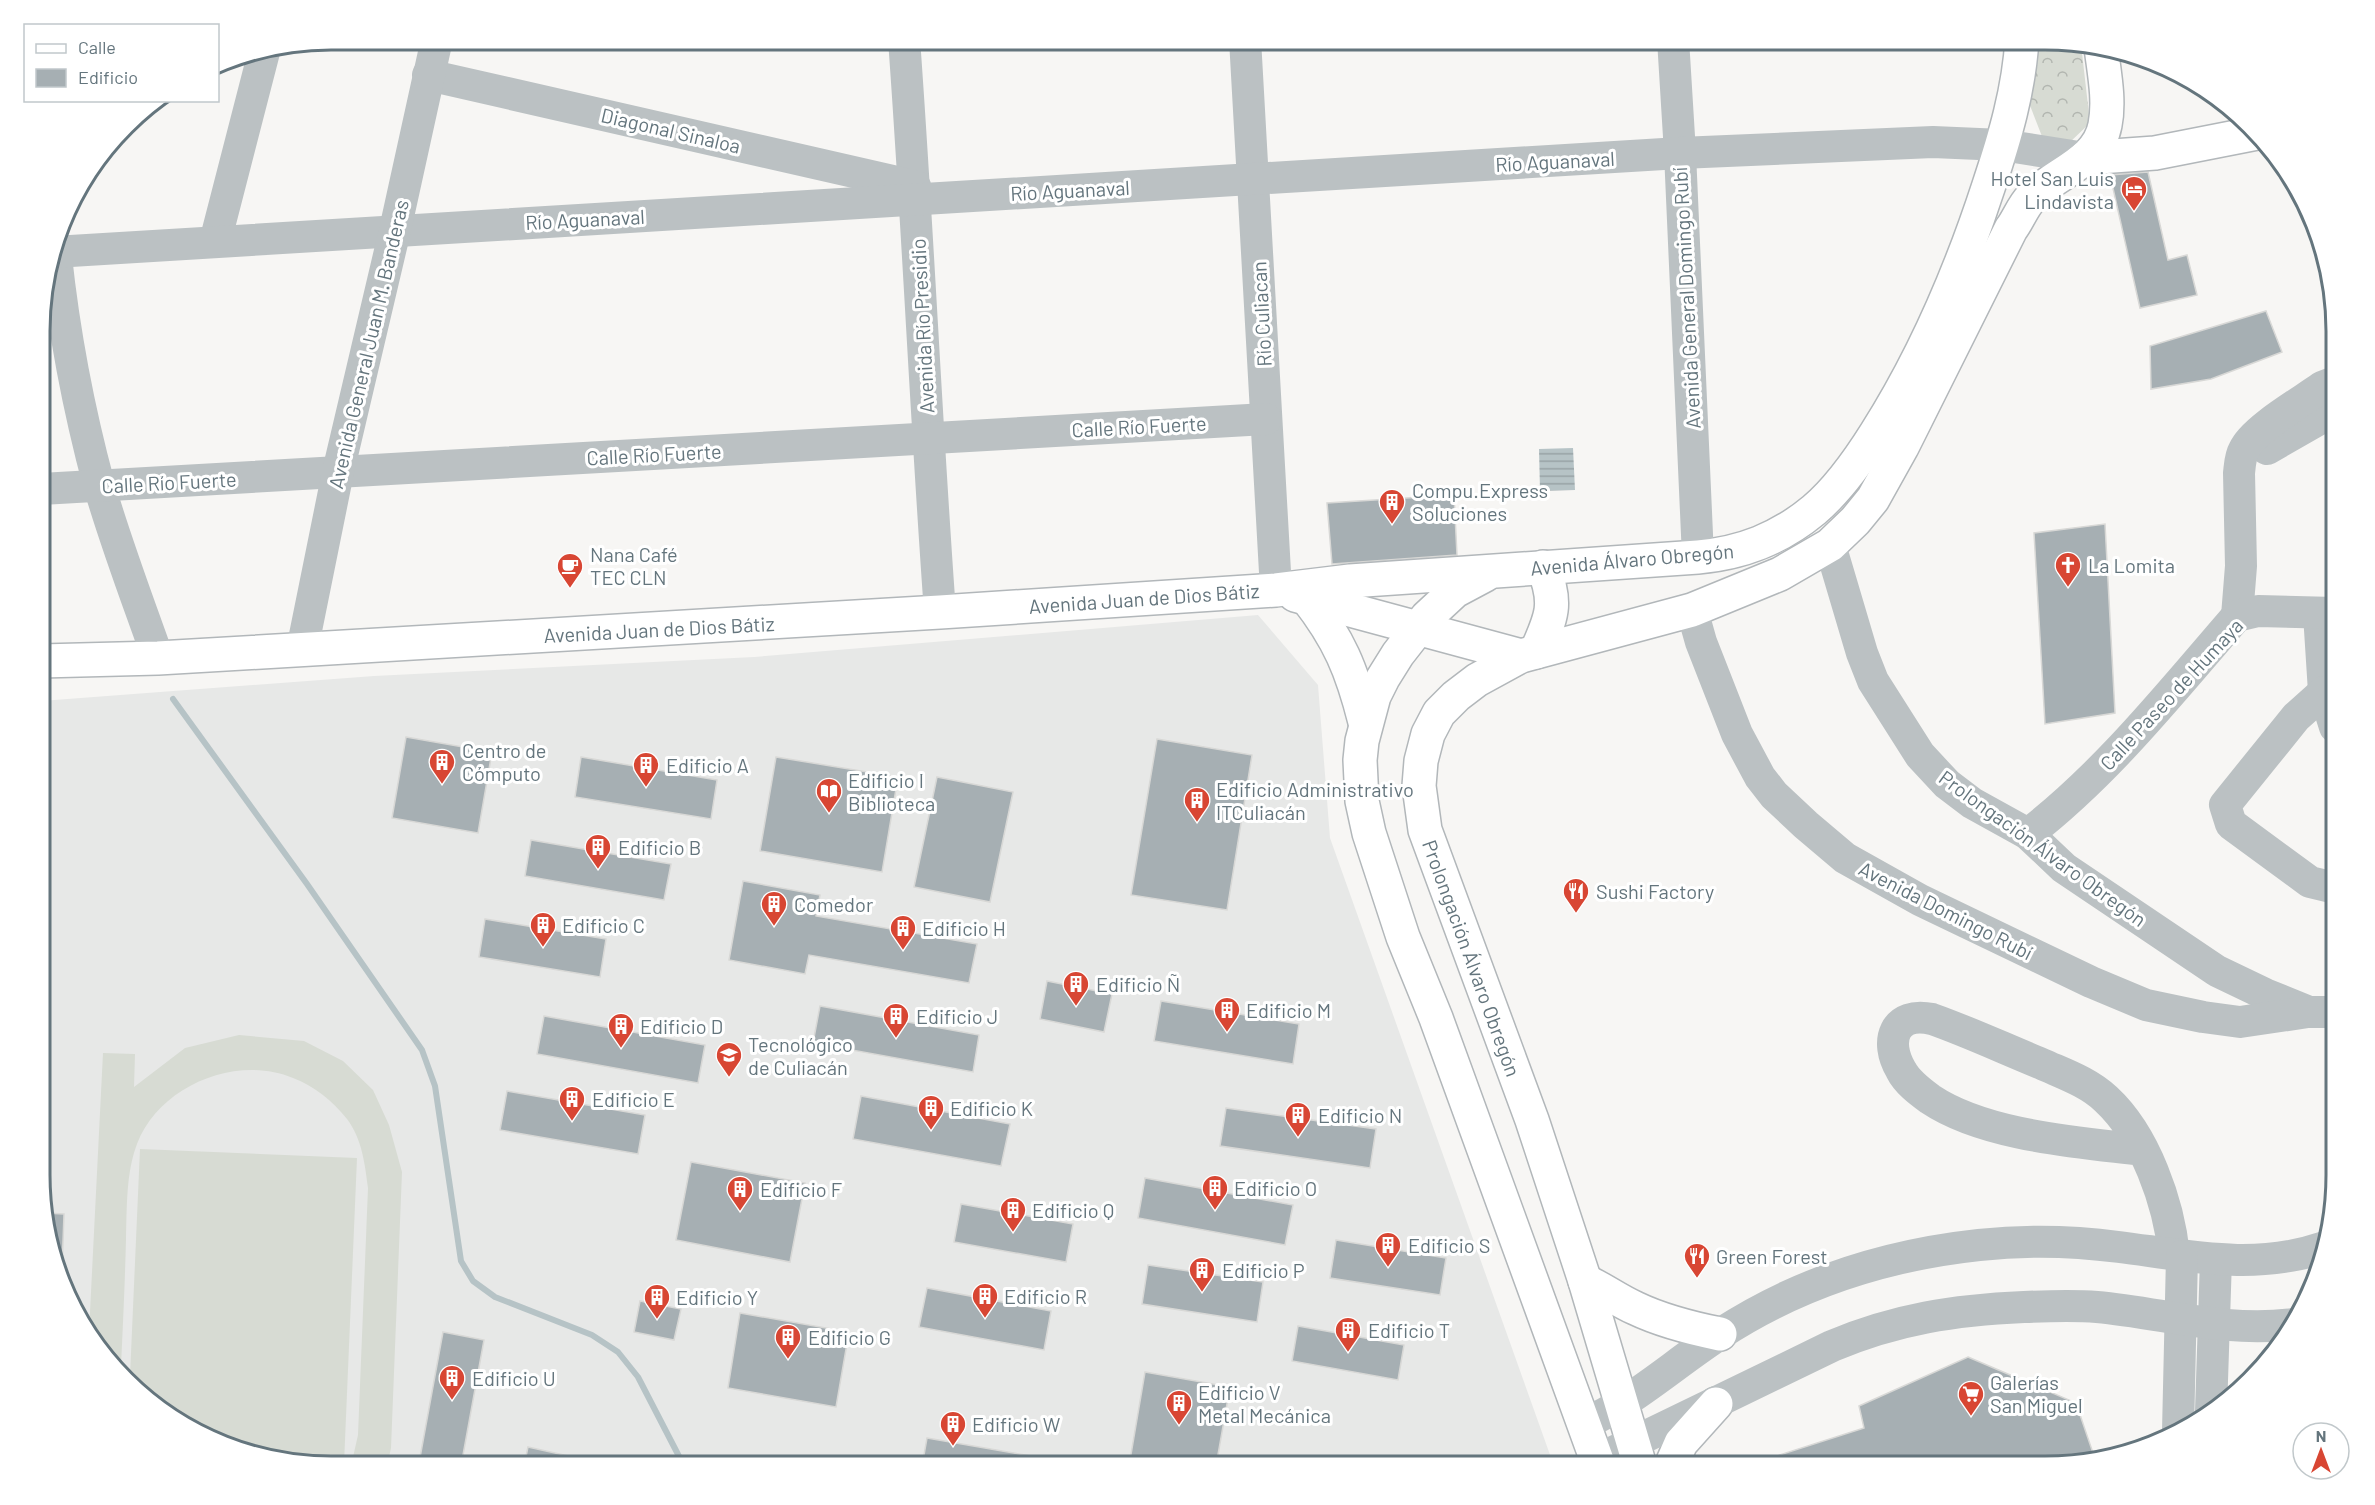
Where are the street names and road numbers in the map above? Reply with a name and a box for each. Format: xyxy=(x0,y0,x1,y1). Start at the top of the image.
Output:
street label: Diagonal Sinaloa xyxy=(599,102,743,158)
street label: Río Aguanaval xyxy=(1495,146,1615,176)
street label: Avenida General Domingo Rubí xyxy=(1667,167,1705,429)
street label: Río Aguanaval xyxy=(1010,175,1130,205)
street label: Avenida General Juan M. Banderas xyxy=(323,197,413,491)
street label: Río Aguanaval xyxy=(525,204,645,234)
street label: Avenida Río Presidio xyxy=(905,238,939,414)
street label: Río Culiacan xyxy=(1246,261,1276,367)
street label: Calle Río Fuerte xyxy=(1071,410,1207,442)
street label: Calle Río Fuerte xyxy=(586,438,722,470)
street label: Calle Río Fuerte xyxy=(101,466,237,498)
street label: Avenida Álvaro Obregón xyxy=(1529,538,1735,580)
street label: Avenida Juan de Dios Bátiz xyxy=(1028,578,1260,618)
street label: Avenida Juan de Dios Bátiz xyxy=(543,611,775,647)
street label: Calle Paseo de Humaya xyxy=(2095,613,2247,775)
street label: Prolongación Álvaro Obregón xyxy=(1935,765,2151,931)
street label: Prolongación Álvaro Obregón xyxy=(1418,837,1526,1079)
street label: Avenida Domingo Rubí xyxy=(1855,856,2037,964)

